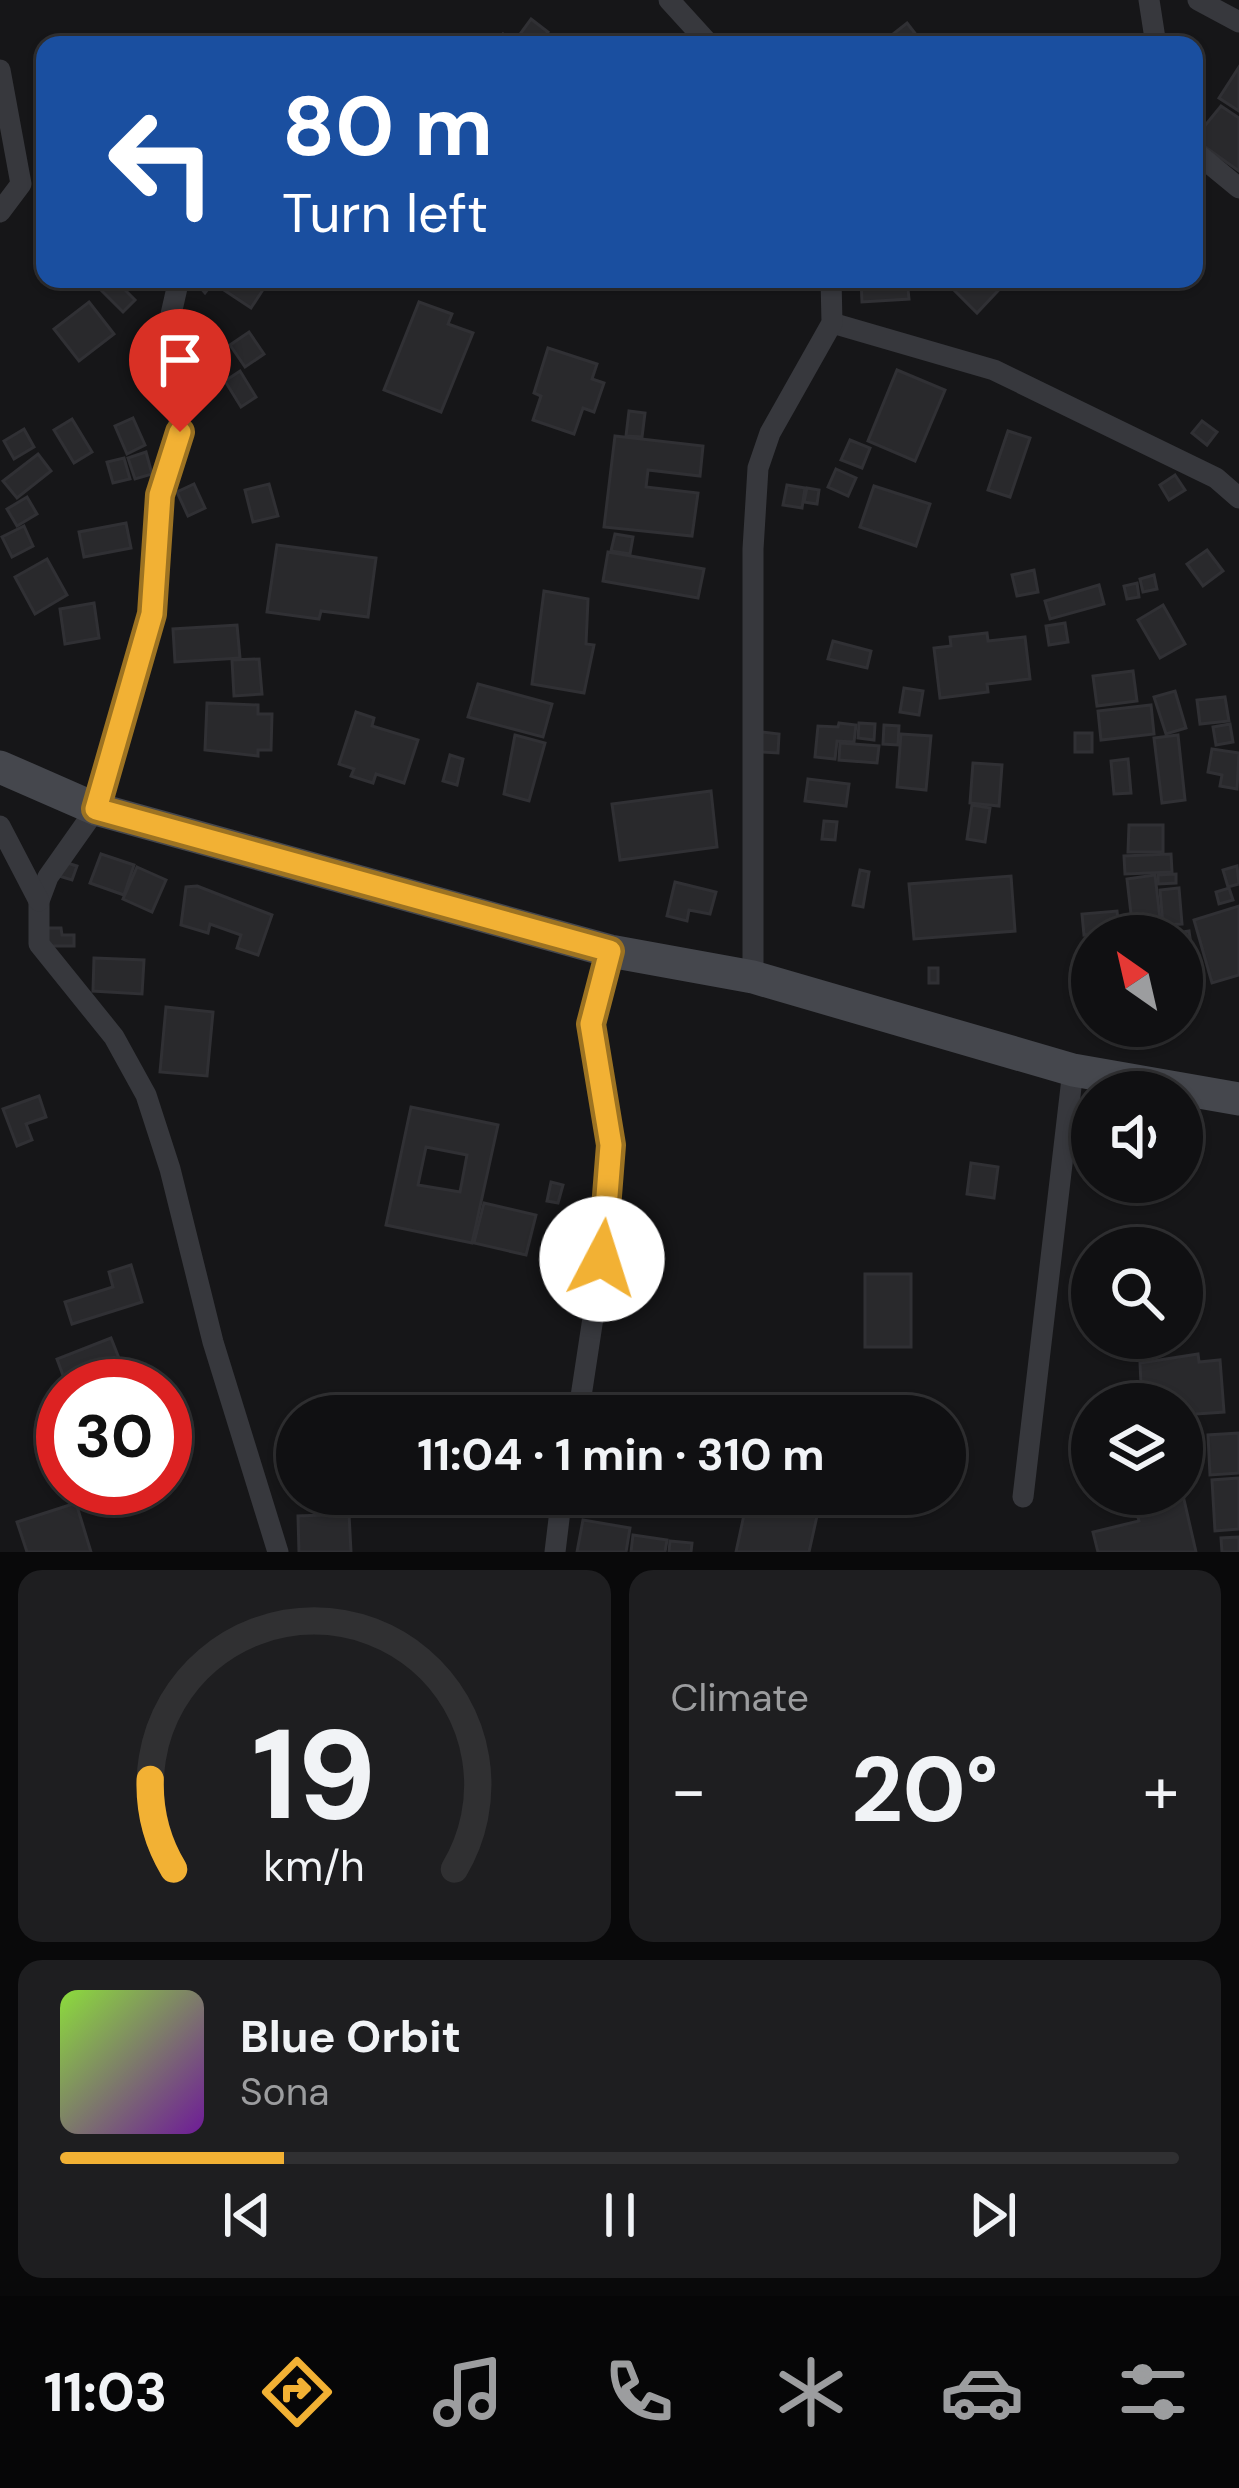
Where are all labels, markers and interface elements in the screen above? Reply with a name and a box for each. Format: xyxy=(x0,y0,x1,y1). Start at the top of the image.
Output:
text: 80 m xyxy=(282,72,493,181)
icon: left xyxy=(84,84,240,240)
text: Turn left xyxy=(282,178,488,249)
pin xyxy=(129,309,231,432)
icon: arrive xyxy=(147,327,213,393)
north arrow xyxy=(1071,915,1203,1047)
map controls xyxy=(1071,915,1203,1515)
button: sound xyxy=(1071,1071,1203,1203)
position arrow xyxy=(539,1196,665,1322)
button: search xyxy=(1071,1227,1203,1359)
speed limit sign: 30 xyxy=(36,1359,192,1515)
button: layers xyxy=(1071,1383,1203,1515)
text: 11:04 · 1 min · 310 m xyxy=(417,1425,825,1484)
text: Climate xyxy=(671,1672,809,1723)
text: 19 xyxy=(252,1694,377,1857)
text: 20° xyxy=(851,1732,999,1849)
text: − xyxy=(671,1748,707,1833)
text: + xyxy=(1143,1748,1179,1833)
text: km/h xyxy=(264,1838,365,1894)
text: Blue Orbit xyxy=(240,2007,461,2066)
text: Sona xyxy=(240,2066,329,2117)
icon: previous xyxy=(214,2182,280,2248)
icon: pause xyxy=(587,2182,653,2248)
icon: next xyxy=(960,2182,1026,2248)
icon: directions xyxy=(255,2350,339,2434)
icon: music xyxy=(426,2350,510,2434)
icon: phone xyxy=(597,2350,681,2434)
icon: climate xyxy=(769,2350,853,2434)
icon: car xyxy=(940,2350,1024,2434)
icon: filters xyxy=(1111,2350,1195,2434)
text: 11:03 xyxy=(44,2357,167,2428)

